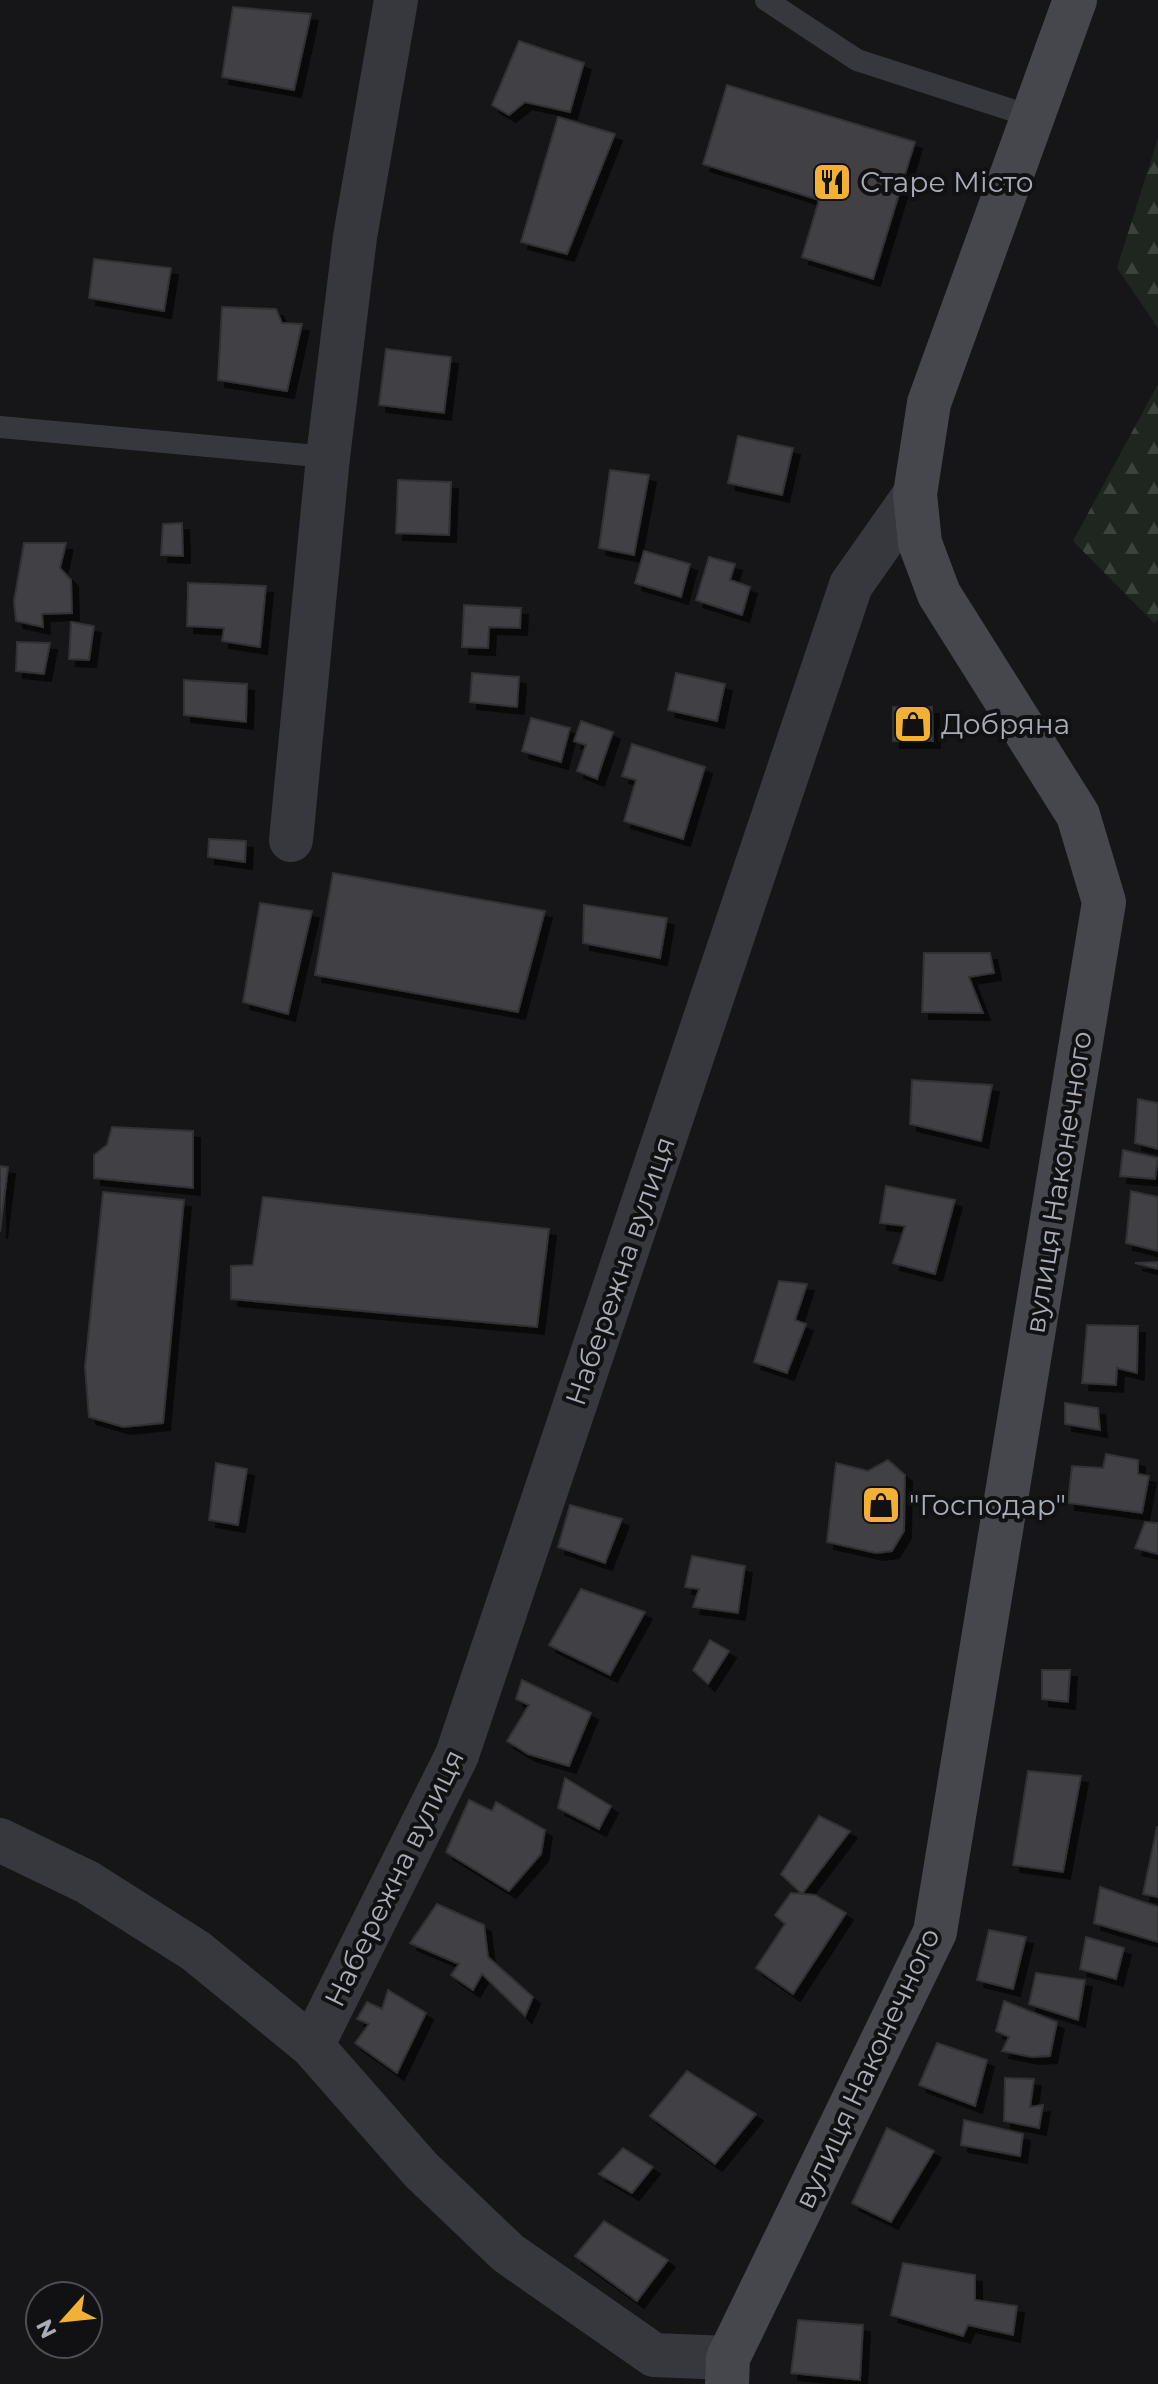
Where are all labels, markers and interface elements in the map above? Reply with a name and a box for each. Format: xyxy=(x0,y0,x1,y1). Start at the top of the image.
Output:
restaurant icon: Старе Місто xyxy=(811,161,853,203)
place label: Старе Місто xyxy=(860,165,1034,199)
shop icon: Добряна xyxy=(892,703,934,745)
place label: Добряна xyxy=(941,707,1070,741)
street label: вулиця Наконечного xyxy=(1017,1028,1099,1336)
street label: Набережна вулиця xyxy=(558,1132,682,1410)
shop icon: "Господар" xyxy=(860,1484,902,1526)
place label: "Господар" xyxy=(909,1488,1066,1522)
street label: Набережна вулиця xyxy=(317,1744,471,2012)
street label: вулиця Наконечного xyxy=(787,1922,947,2214)
north arrow xyxy=(24,2280,104,2360)
text: N xyxy=(31,2315,63,2343)

